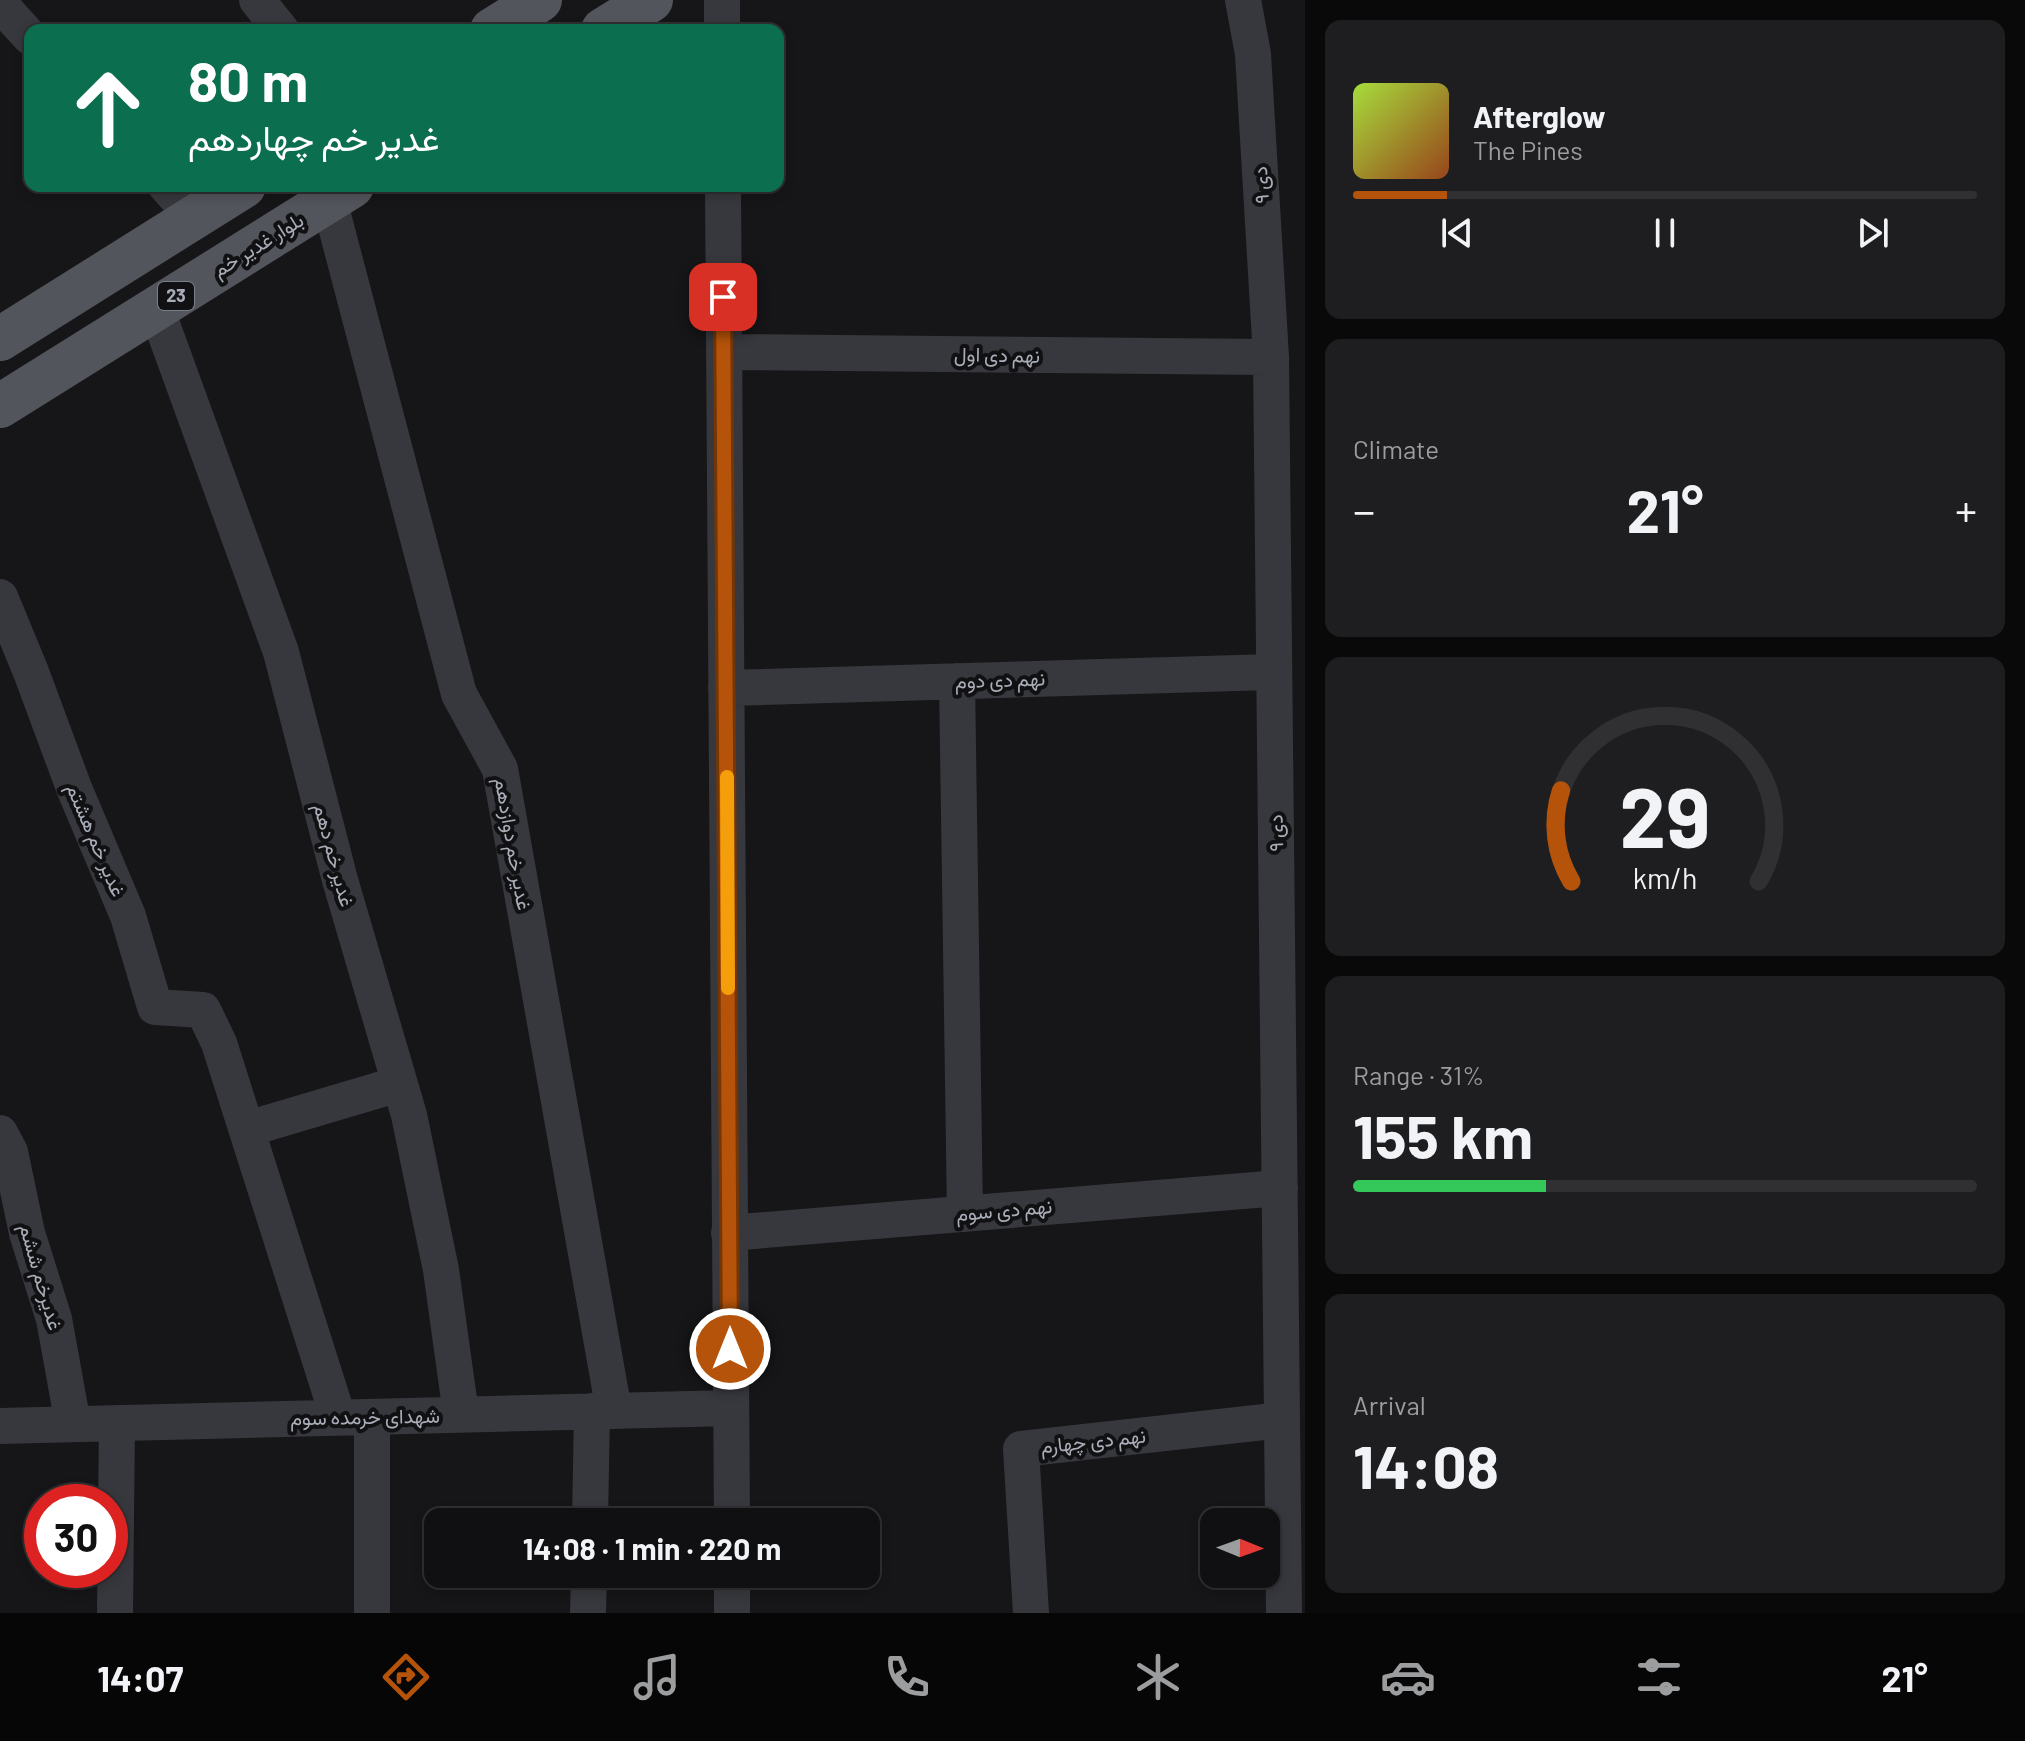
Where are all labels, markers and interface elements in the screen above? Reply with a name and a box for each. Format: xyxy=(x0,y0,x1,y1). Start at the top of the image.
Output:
text: 80 m xyxy=(188,46,308,113)
icon: ahead xyxy=(56,56,160,160)
text: Afterglow xyxy=(1473,98,1606,134)
text: غدیر خم چهاردهم xyxy=(188,115,440,158)
text: The Pines xyxy=(1473,134,1583,165)
street label: ۹ دی xyxy=(1247,166,1274,204)
street label: بلوار غدیر خم xyxy=(208,207,308,283)
icon: previous xyxy=(1435,211,1479,255)
icon: pause xyxy=(1643,211,1687,255)
icon: next xyxy=(1851,211,1895,255)
pin xyxy=(689,263,757,331)
icon: arrive xyxy=(701,275,745,319)
road number: 23 xyxy=(158,282,194,310)
street label: نهم دی اول xyxy=(954,341,1040,369)
text: Climate xyxy=(1353,433,1439,464)
text: 21° xyxy=(1626,473,1704,545)
text: − xyxy=(1353,483,1375,536)
text: + xyxy=(1955,483,1977,536)
street label: نهم دی دوم xyxy=(954,665,1046,695)
text: 29 xyxy=(1620,765,1710,865)
street label: غدیر خم دوازدهم xyxy=(489,776,537,912)
street label: غدیر خم هشتم xyxy=(61,780,131,900)
street label: غدیر خم دهم xyxy=(308,800,360,910)
street label: ۹ دی xyxy=(1263,814,1288,852)
text: km/h xyxy=(1633,861,1697,896)
text: Range · 31% xyxy=(1353,1059,1484,1090)
text: 155 km xyxy=(1353,1099,1533,1171)
street label: نهم دی سوم xyxy=(955,1193,1053,1227)
street label: غدیرخم ششم xyxy=(13,1221,69,1333)
position arrow xyxy=(688,1307,772,1391)
text: Arrival xyxy=(1353,1389,1426,1420)
street label: شهدای خرمده سوم xyxy=(290,1403,440,1431)
street label: نهم دی چهارم xyxy=(1039,1423,1147,1460)
text: 14:08 xyxy=(1353,1429,1499,1501)
speed limit sign: 30 xyxy=(24,1484,128,1588)
north arrow xyxy=(1200,1508,1280,1588)
map controls xyxy=(1200,1508,1280,1588)
text: 14:08 · 1 min · 220 m xyxy=(523,1530,781,1566)
icon: directions xyxy=(378,1649,434,1705)
icon: music xyxy=(629,1649,685,1705)
icon: phone xyxy=(879,1649,935,1705)
icon: climate xyxy=(1130,1649,1186,1705)
icon: car xyxy=(1380,1649,1436,1705)
icon: filters xyxy=(1631,1649,1687,1705)
text: 14:07 xyxy=(97,1656,183,1699)
text: 21° xyxy=(1881,1656,1928,1699)

